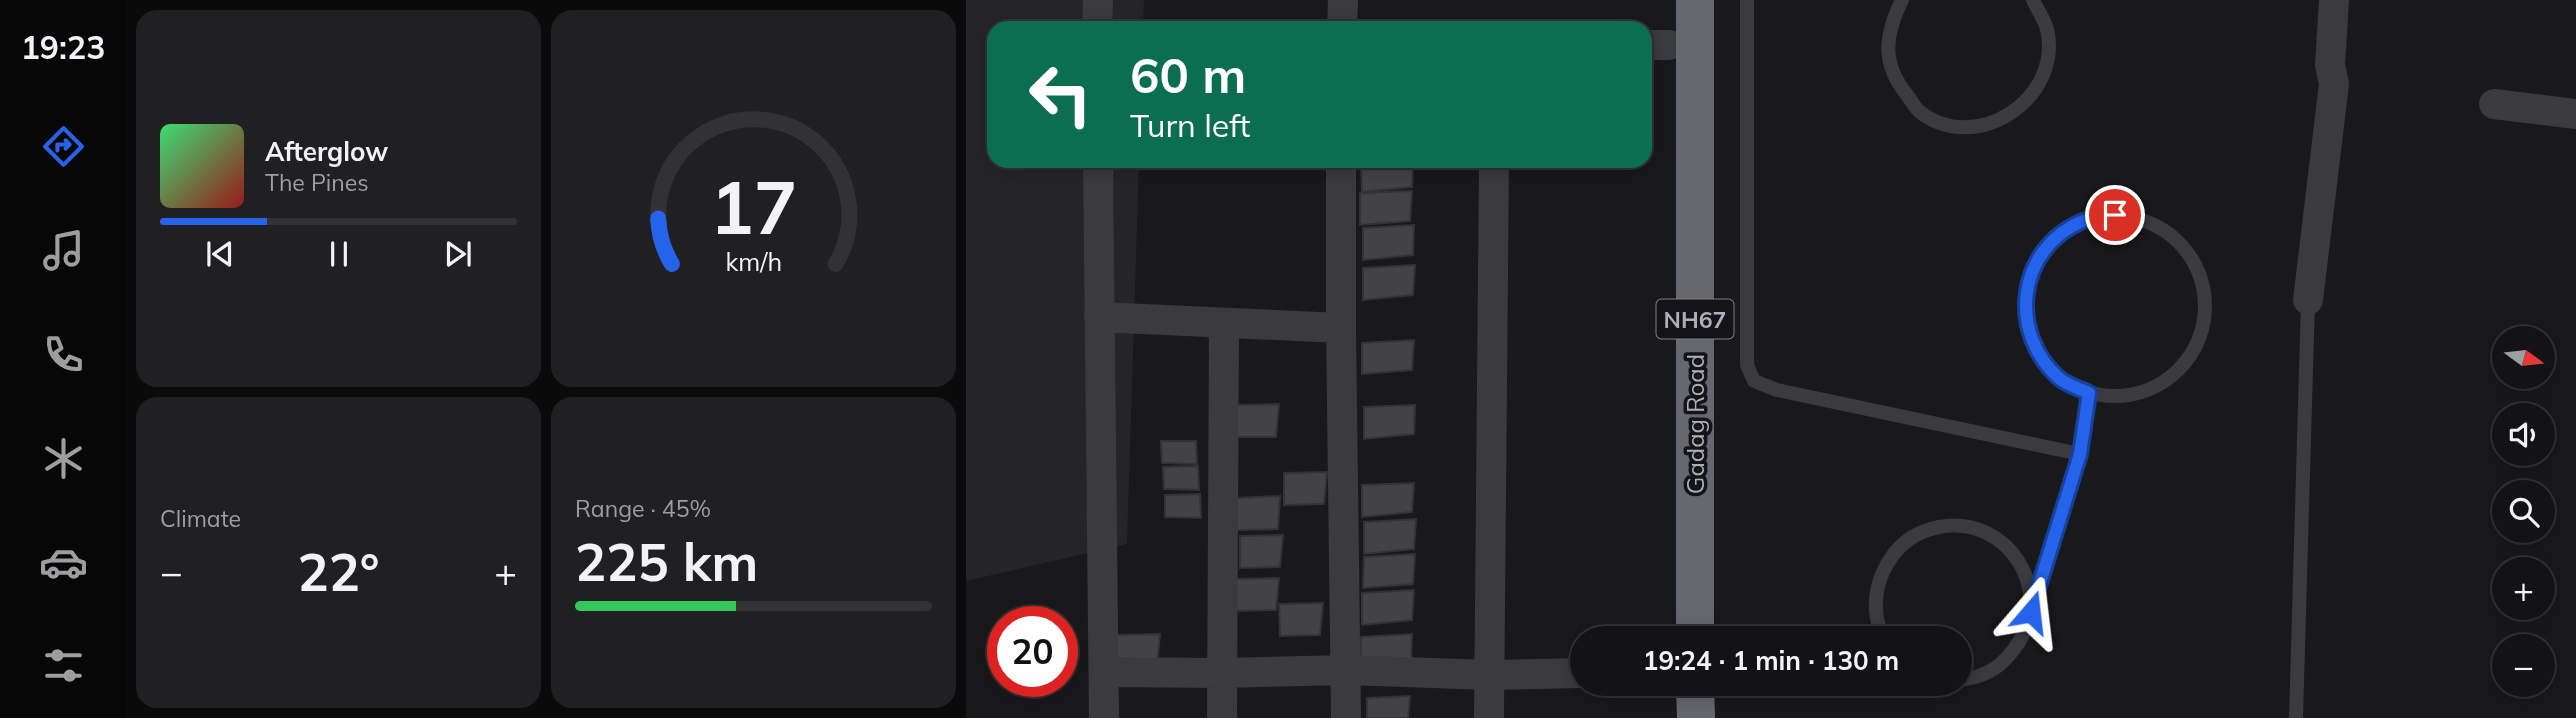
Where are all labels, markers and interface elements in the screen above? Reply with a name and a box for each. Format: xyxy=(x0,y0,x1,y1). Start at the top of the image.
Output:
text: 19:23 xyxy=(21,27,105,67)
text: 60 m xyxy=(1130,44,1246,105)
icon: left xyxy=(1015,49,1106,140)
text: Turn left xyxy=(1130,105,1250,145)
icon: directions xyxy=(39,122,88,171)
text: Afterglow xyxy=(265,135,388,168)
text: 17 xyxy=(710,162,797,253)
text: The Pines xyxy=(265,168,369,197)
pin xyxy=(2085,185,2145,245)
icon: arrive xyxy=(2096,196,2134,234)
icon: music xyxy=(39,226,88,275)
icon: previous xyxy=(201,235,239,273)
icon: pause xyxy=(320,235,358,273)
icon: next xyxy=(439,235,477,273)
text: km/h xyxy=(725,246,782,277)
road number: NH67 xyxy=(1656,300,1734,338)
north arrow xyxy=(2492,326,2555,388)
map controls xyxy=(2492,326,2555,697)
icon: phone xyxy=(39,330,88,379)
street label: Gadag Road xyxy=(1680,354,1710,494)
button: sound xyxy=(2492,403,2555,466)
icon: climate xyxy=(39,434,88,483)
button: search xyxy=(2492,480,2555,543)
text: Range · 45% xyxy=(575,494,711,523)
text: Climate xyxy=(160,504,241,533)
text: 225 km xyxy=(575,529,758,594)
icon: car xyxy=(39,538,88,587)
text: 22° xyxy=(297,539,380,604)
text: − xyxy=(160,548,183,596)
text: + xyxy=(494,548,517,596)
button: + xyxy=(2492,557,2555,620)
position arrow xyxy=(1994,575,2068,649)
speed limit sign: 20 xyxy=(987,606,1078,697)
button: − xyxy=(2492,634,2555,697)
icon: filters xyxy=(39,641,88,690)
text: 19:24 · 1 min · 130 m xyxy=(1643,644,1899,677)

